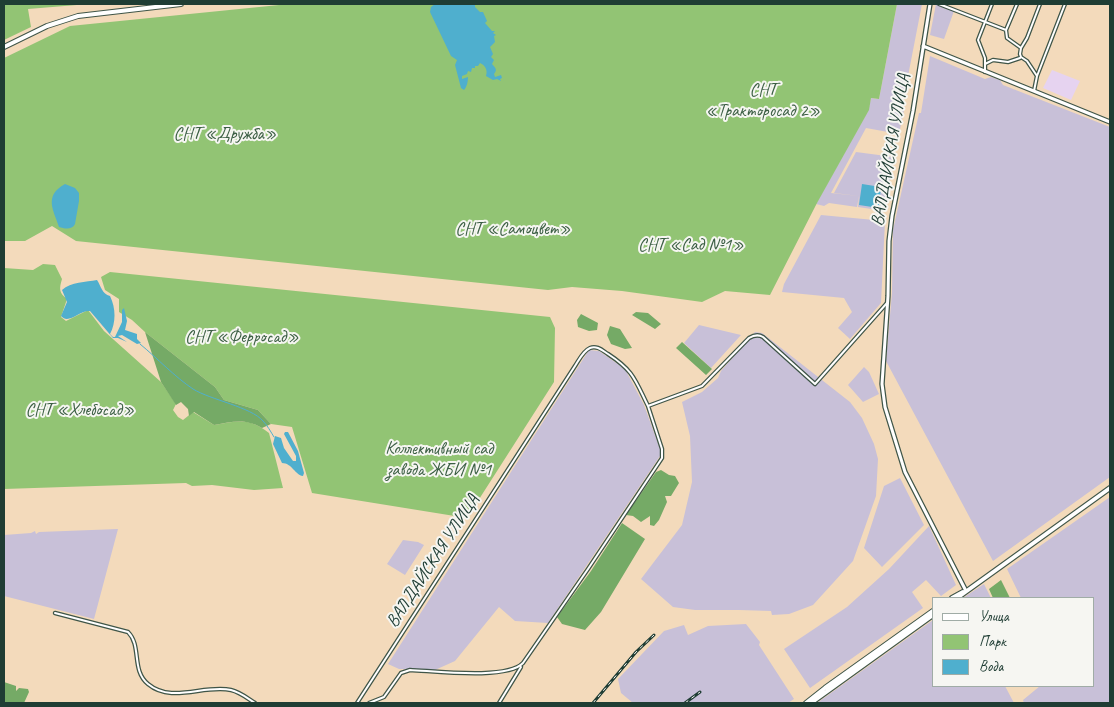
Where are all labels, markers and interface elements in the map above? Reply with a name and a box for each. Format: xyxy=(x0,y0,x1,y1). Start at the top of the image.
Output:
street label: ВАЛДАЙСКАЯ УЛИЦА xyxy=(867,72,915,228)
park label: СНТ «Тракторосад 2» xyxy=(706,79,820,122)
park label: СНТ «Дружба» xyxy=(174,123,276,145)
park label: СНТ «Самоцвет» xyxy=(455,218,571,240)
park label: СНТ «Сад №1» xyxy=(638,234,744,256)
park label: СНТ «Ферросад» xyxy=(185,326,299,348)
park label: СНТ «Хлебосад» xyxy=(25,399,135,421)
park label: Коллективный сад завода ЖБИ №1 xyxy=(385,438,493,480)
street label: ВАЛДАЙСКАЯ УЛИЦА xyxy=(382,490,484,632)
legend xyxy=(932,597,1094,687)
text: Улица xyxy=(979,607,1009,626)
text: Парк xyxy=(979,632,1006,651)
text: Вода xyxy=(979,657,1003,676)

